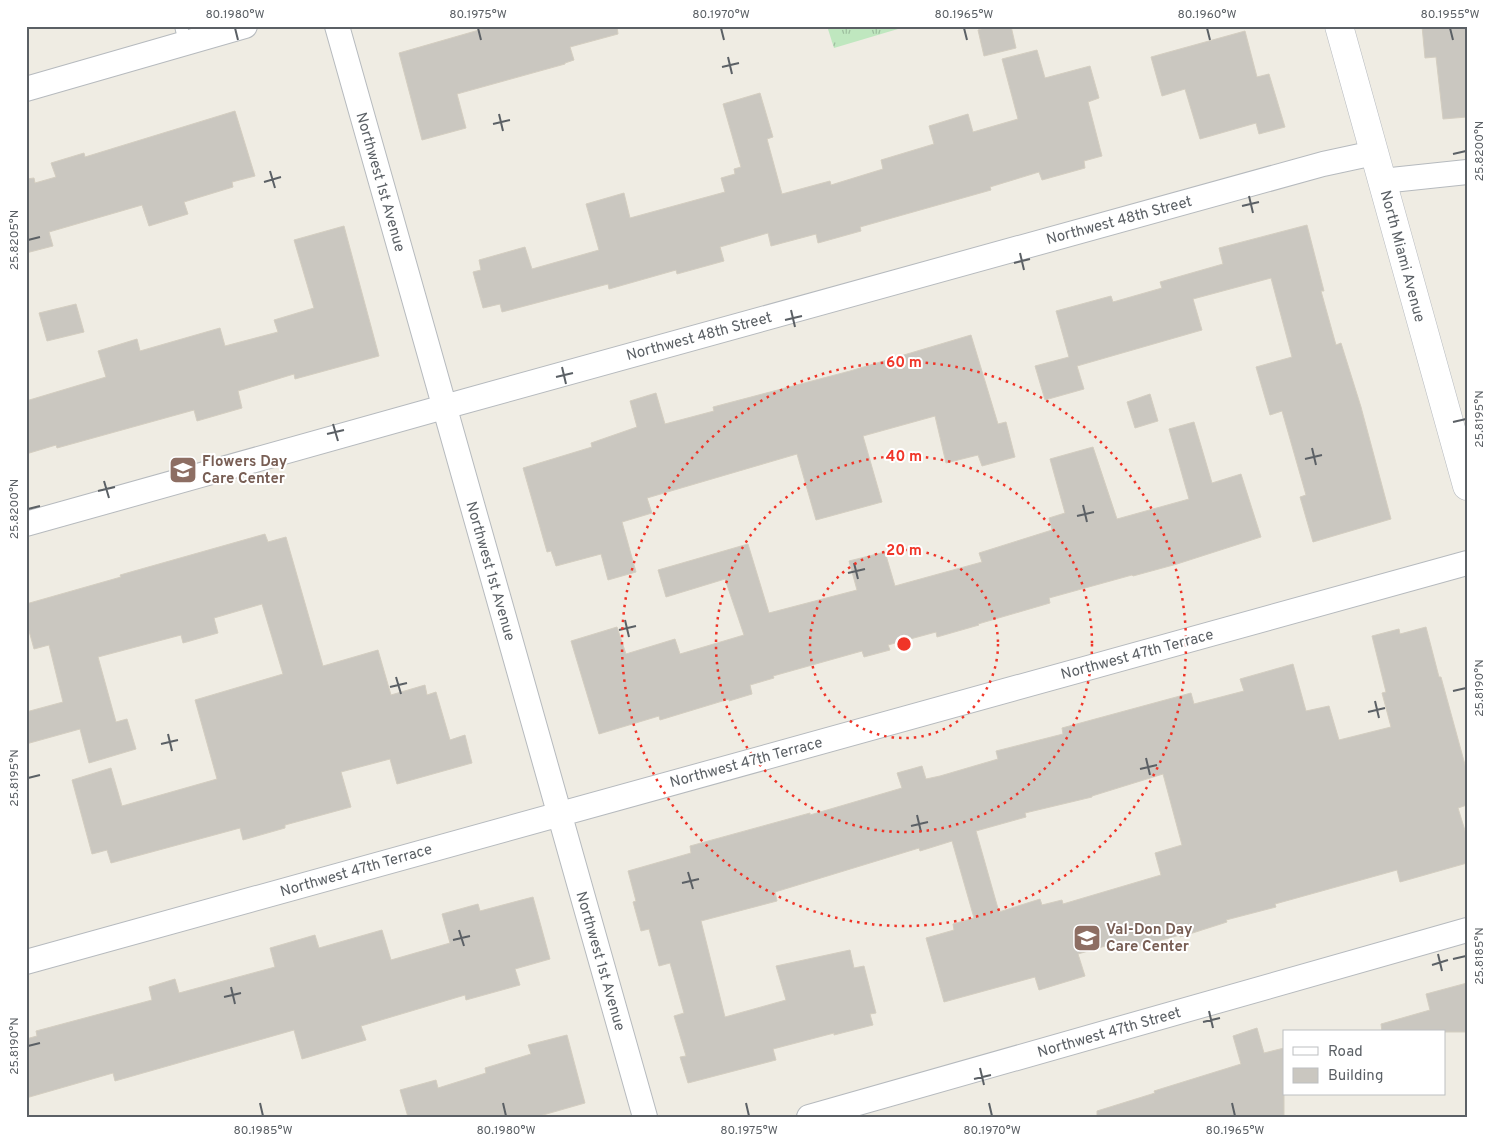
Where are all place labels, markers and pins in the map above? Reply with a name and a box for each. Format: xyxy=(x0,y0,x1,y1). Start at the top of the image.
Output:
place label: Flowers Day Care Center xyxy=(202,453,288,489)
school or university icon: Flowers Day Care Center xyxy=(168,455,198,485)
centre of rings xyxy=(895,635,913,653)
place label: Val-Don Day Care Center xyxy=(1106,921,1193,957)
school or university icon: Val-Don Day Care Center xyxy=(1072,923,1102,953)

